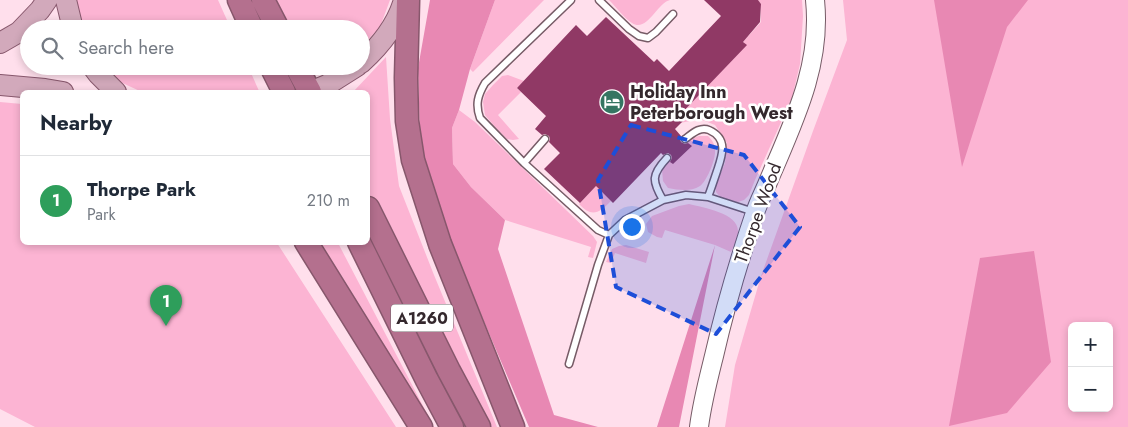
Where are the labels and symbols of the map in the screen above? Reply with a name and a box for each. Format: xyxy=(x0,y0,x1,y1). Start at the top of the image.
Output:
place label: Holiday Inn Peterborough West xyxy=(630,79,793,126)
hotel icon: Holiday Inn Peterborough West xyxy=(599,89,625,115)
street label: Thorpe Wood xyxy=(728,159,788,267)
your location xyxy=(619,214,645,240)
pin: 1 xyxy=(150,285,182,326)
road number: A1260 xyxy=(391,304,453,332)

